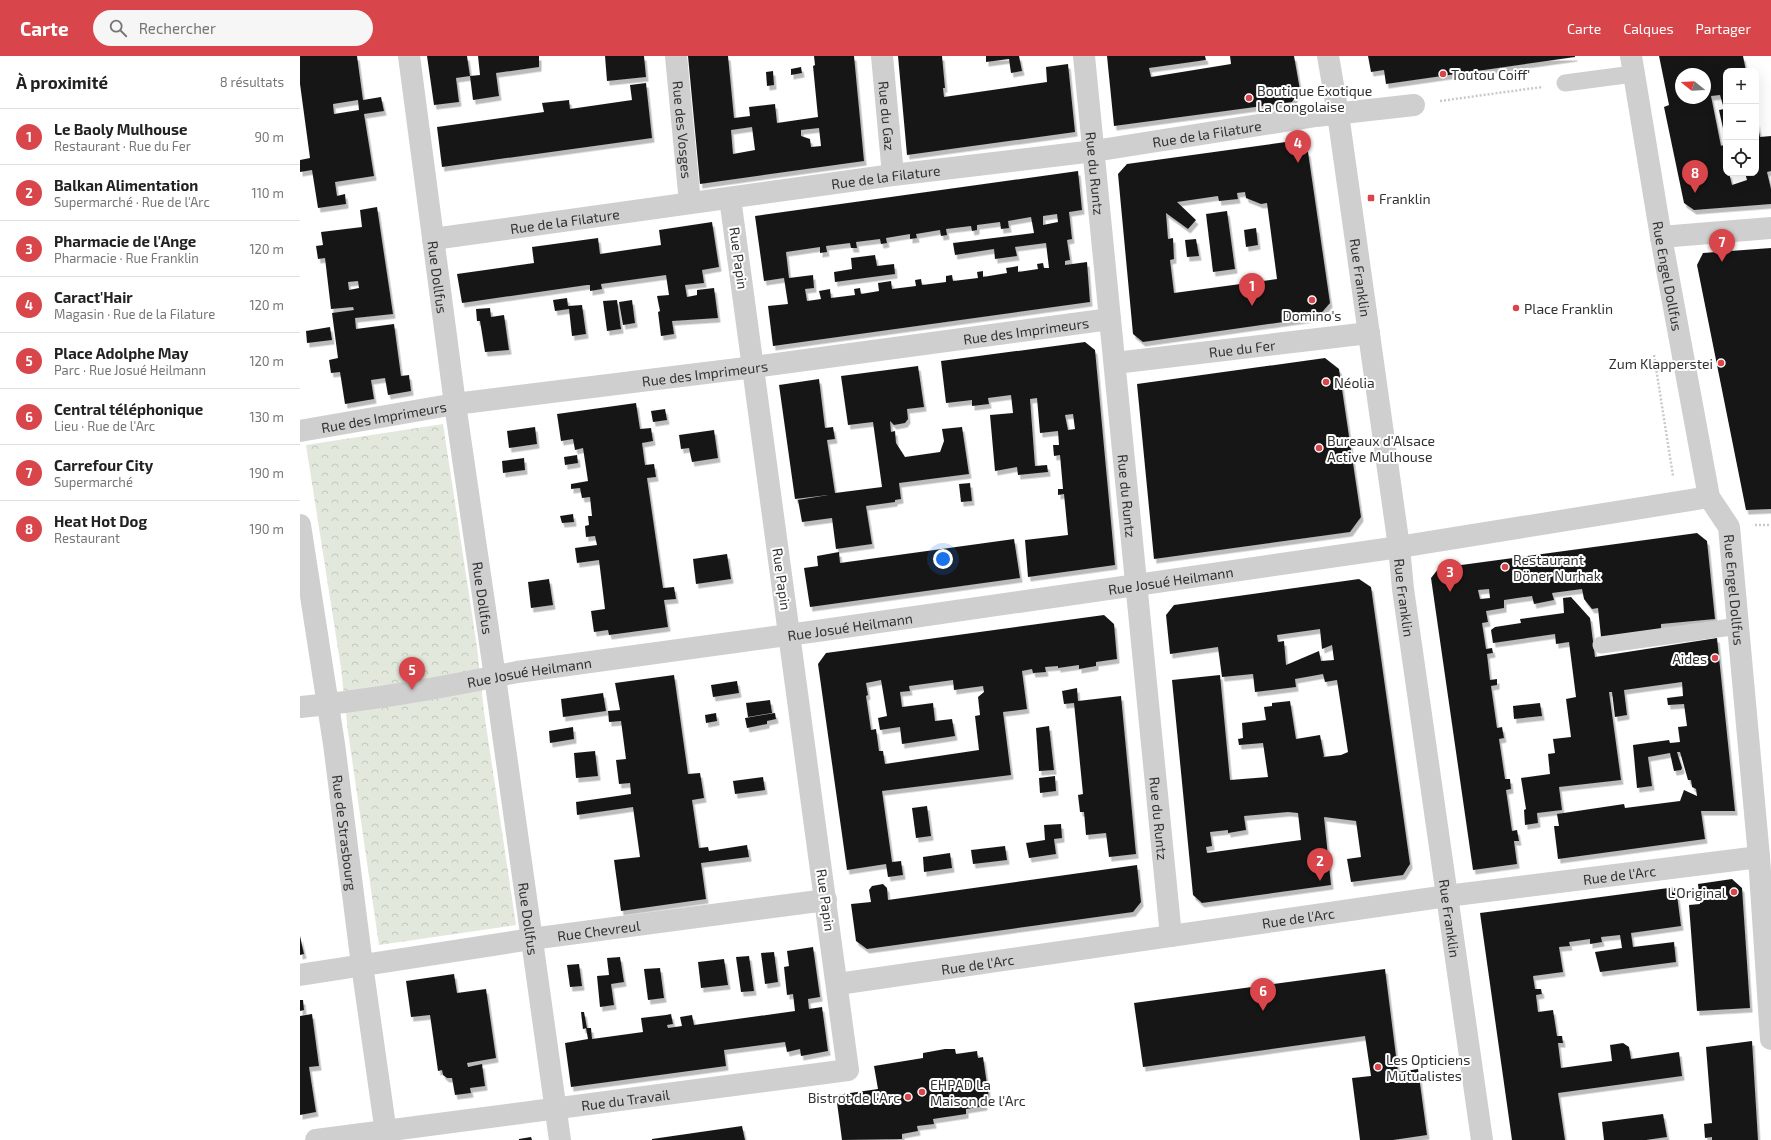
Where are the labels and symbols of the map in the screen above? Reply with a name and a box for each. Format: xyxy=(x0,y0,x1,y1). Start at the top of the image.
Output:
place label: Toutou Coiff' xyxy=(1451,66,1530,83)
north arrow xyxy=(1675,68,1711,104)
marker: Toutou Coiff' xyxy=(1438,69,1448,79)
street label: Rue des Vosges xyxy=(670,80,696,179)
street label: Rue du Gaz xyxy=(876,80,899,151)
place label: Boutique Exotique La Congolaise xyxy=(1257,82,1372,115)
marker: Boutique Exotique La Congolaise xyxy=(1244,93,1254,103)
street label: Rue de la Filature xyxy=(1151,116,1262,150)
pin: 4 xyxy=(1285,130,1311,163)
street label: Rue du Runtz xyxy=(1083,131,1108,216)
pin: 8 xyxy=(1682,160,1708,193)
street label: Rue de la Filature xyxy=(830,161,941,192)
place label: Franklin xyxy=(1379,190,1431,207)
marker: Franklin xyxy=(1366,193,1376,203)
street label: Rue de la Filature xyxy=(509,205,620,237)
street label: Rue Engel Dollfus xyxy=(1650,220,1687,332)
street label: Rue Papin xyxy=(726,226,752,290)
pin: 7 xyxy=(1709,229,1735,262)
street label: Rue Franklin xyxy=(1347,237,1375,318)
street label: Rue Dollfus xyxy=(425,240,451,315)
pin: 1 xyxy=(1239,273,1265,306)
marker: Domino's xyxy=(1307,295,1317,305)
place label: Place Franklin xyxy=(1524,300,1613,317)
marker: Place Franklin xyxy=(1511,303,1521,313)
place label: Domino's xyxy=(1283,307,1341,324)
street label: Rue des Imprimeurs xyxy=(962,313,1090,347)
street label: Rue du Fer xyxy=(1208,336,1277,360)
place label: Zum Klapperstei xyxy=(1609,355,1713,372)
street label: Rue des Imprimeurs xyxy=(641,357,769,389)
marker: Zum Klapperstei xyxy=(1716,358,1726,368)
place label: Néolia xyxy=(1334,374,1375,391)
marker: Néolia xyxy=(1321,377,1331,387)
street label: Rue des Imprimeurs xyxy=(320,397,448,436)
place label: Bureaux d'Alsace Active Mulhouse xyxy=(1327,432,1435,465)
marker: Bureaux d'Alsace Active Mulhouse xyxy=(1314,443,1324,453)
street label: Rue du Runtz xyxy=(1115,453,1140,538)
street label: Rue Engel Dollfus xyxy=(1721,534,1748,646)
street label: Rue Papin xyxy=(769,547,795,611)
your location xyxy=(933,549,953,569)
place label: Restaurant Döner Nurhak xyxy=(1513,551,1601,584)
street label: Rue Franklin xyxy=(1392,558,1418,638)
pin: 3 xyxy=(1437,559,1463,592)
street label: Rue Dollfus xyxy=(470,560,497,635)
marker: Restaurant Döner Nurhak xyxy=(1500,562,1510,572)
street label: Rue Josué Heilmann xyxy=(1107,563,1234,597)
street label: Rue Josué Heilmann xyxy=(786,609,914,643)
place label: Aides xyxy=(1672,650,1707,667)
street label: Rue Josué Heilmann xyxy=(465,653,593,690)
marker: Aides xyxy=(1710,653,1720,663)
pin: 5 xyxy=(399,657,425,690)
street label: Rue de Strasbourg xyxy=(329,774,361,892)
street label: Rue du Runtz xyxy=(1147,776,1172,861)
pin: 2 xyxy=(1307,848,1333,881)
street label: Rue de l'Arc xyxy=(1582,861,1657,887)
street label: Rue Papin xyxy=(813,868,839,932)
street label: Rue Franklin xyxy=(1436,878,1464,959)
street label: Rue Dollfus xyxy=(515,881,542,956)
place label: L'Original xyxy=(1667,884,1727,901)
marker: L'Original xyxy=(1729,887,1739,897)
street label: Rue de l'Arc xyxy=(1261,904,1336,931)
street label: Rue Chevreul xyxy=(556,916,642,944)
street label: Rue de l'Arc xyxy=(940,950,1015,977)
pin: 6 xyxy=(1250,978,1276,1011)
place label: Les Opticiens Mutualistes xyxy=(1386,1051,1470,1084)
marker: Les Opticiens Mutualistes xyxy=(1373,1062,1383,1072)
place label: EHPAD La Maison de l'Arc xyxy=(930,1076,1026,1109)
street label: Rue du Travail xyxy=(580,1085,671,1114)
marker: EHPAD La Maison de l'Arc xyxy=(917,1087,927,1097)
place label: Bistrot de l'Arc xyxy=(808,1089,900,1106)
marker: Bistrot de l'Arc xyxy=(903,1092,913,1102)

